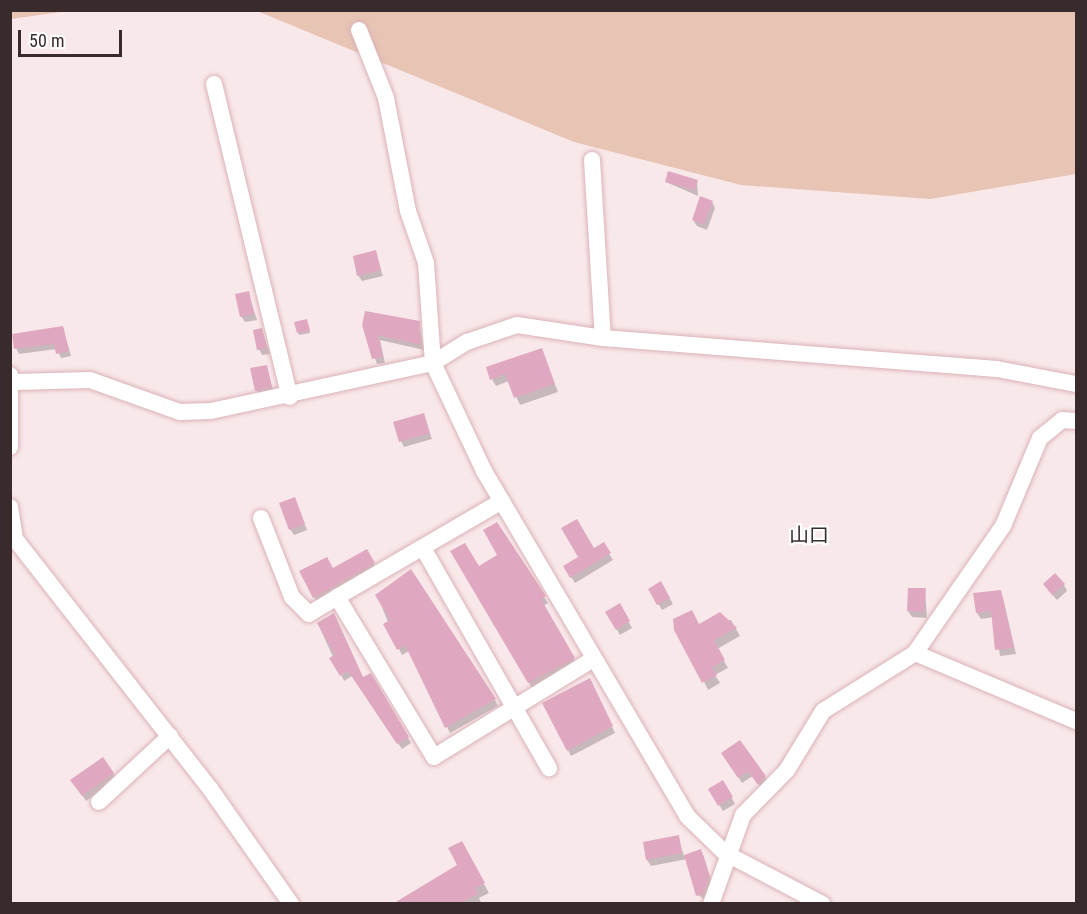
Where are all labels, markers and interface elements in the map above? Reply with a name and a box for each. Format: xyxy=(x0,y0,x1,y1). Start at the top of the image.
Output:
scale bar xyxy=(21,18,124,56)
text: 50 m xyxy=(29,30,64,51)
district label: 山口 xyxy=(789,523,829,547)

